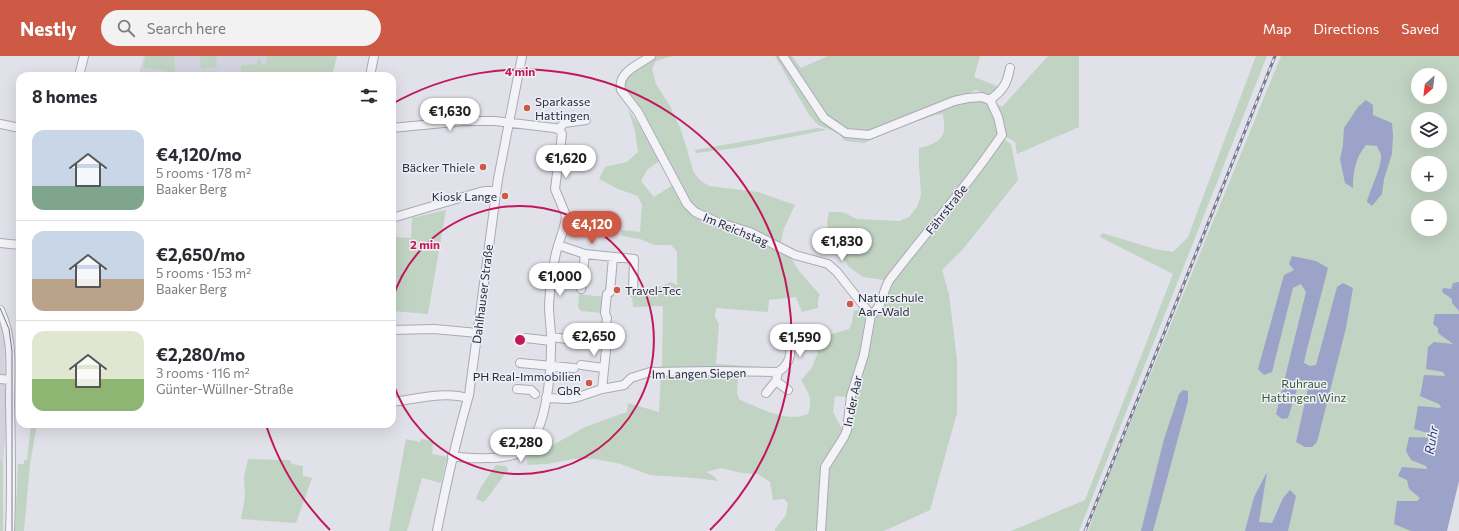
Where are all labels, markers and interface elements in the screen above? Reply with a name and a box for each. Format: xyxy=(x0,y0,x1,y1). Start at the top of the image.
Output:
search box xyxy=(101,10,381,46)
text: Nestly xyxy=(20,17,77,40)
icon: search xyxy=(115,17,137,39)
text: Search here xyxy=(147,19,226,37)
text: Map xyxy=(1263,20,1292,37)
text: Directions xyxy=(1314,20,1379,37)
text: Saved xyxy=(1401,20,1439,37)
text: 4 min xyxy=(505,64,535,78)
north arrow xyxy=(1411,68,1447,104)
map controls xyxy=(1411,68,1447,236)
icon: filters xyxy=(358,85,380,107)
text: 8 homes xyxy=(32,86,97,107)
place label: Sparkasse Hattingen xyxy=(535,94,590,122)
pin: €1,630 xyxy=(417,98,483,132)
text: €1,630 xyxy=(429,103,471,119)
marker: Sparkasse Hattingen xyxy=(522,103,532,113)
button: layers xyxy=(1411,112,1447,148)
text: €4,120/mo xyxy=(156,144,242,165)
pin: €1,620 xyxy=(533,145,599,179)
icon: home xyxy=(64,146,112,194)
text: €1,620 xyxy=(545,150,587,166)
button: + xyxy=(1411,156,1447,192)
place label: Bäcker Thiele xyxy=(402,160,475,174)
marker: Bäcker Thiele xyxy=(478,162,488,172)
text: 5 rooms · 178 m² xyxy=(156,165,251,181)
text: Baaker Berg xyxy=(156,181,227,197)
street label: Fährstraße xyxy=(922,181,970,237)
place label: Kiosk Lange xyxy=(432,189,497,203)
marker: Kiosk Lange xyxy=(500,191,510,201)
button: − xyxy=(1411,200,1447,236)
street label: Im Reichstag xyxy=(701,210,771,249)
pin: €4,120 xyxy=(559,211,625,245)
text: €4,120 xyxy=(571,216,613,232)
pin: €1,830 xyxy=(809,228,875,262)
text: €1,830 xyxy=(821,233,863,249)
text: 2 min xyxy=(410,237,440,251)
street label: Dahlhauser Straße xyxy=(469,243,495,345)
text: €2,650/mo xyxy=(156,244,245,265)
icon: home xyxy=(64,247,112,295)
pin: €1,000 xyxy=(527,263,593,297)
text: 5 rooms · 153 m² xyxy=(156,265,251,281)
text: €1,000 xyxy=(538,268,582,284)
text: Baaker Berg xyxy=(156,281,227,297)
place label: Travel-Tec xyxy=(625,283,681,297)
marker: Travel-Tec xyxy=(612,285,622,295)
place label: Naturschule Aar-Wald xyxy=(858,290,924,318)
marker: Naturschule Aar-Wald xyxy=(845,299,855,309)
pin: €2,650 xyxy=(561,323,627,357)
pin: €1,590 xyxy=(767,324,833,358)
text: €2,650 xyxy=(572,328,616,344)
text: €1,590 xyxy=(779,329,821,345)
centre of rings xyxy=(513,333,527,347)
text: €2,280/mo xyxy=(156,344,245,365)
icon: home xyxy=(64,347,112,395)
text: 3 rooms · 116 m² xyxy=(156,365,250,381)
street label: Im Langen Siepen xyxy=(651,365,747,381)
place label: PH Real-Immobilien GbR xyxy=(473,369,581,397)
street label: In der Aar xyxy=(840,374,864,428)
park label: Ruhraue Hattingen Winz xyxy=(1261,376,1347,404)
marker: PH Real-Immobilien GbR xyxy=(584,378,594,388)
text: Günter-Wüllner-Straße xyxy=(156,381,293,397)
water label: Ruhr xyxy=(1421,424,1441,455)
pin: €2,280 xyxy=(488,429,554,463)
text: €2,280 xyxy=(499,434,543,450)

